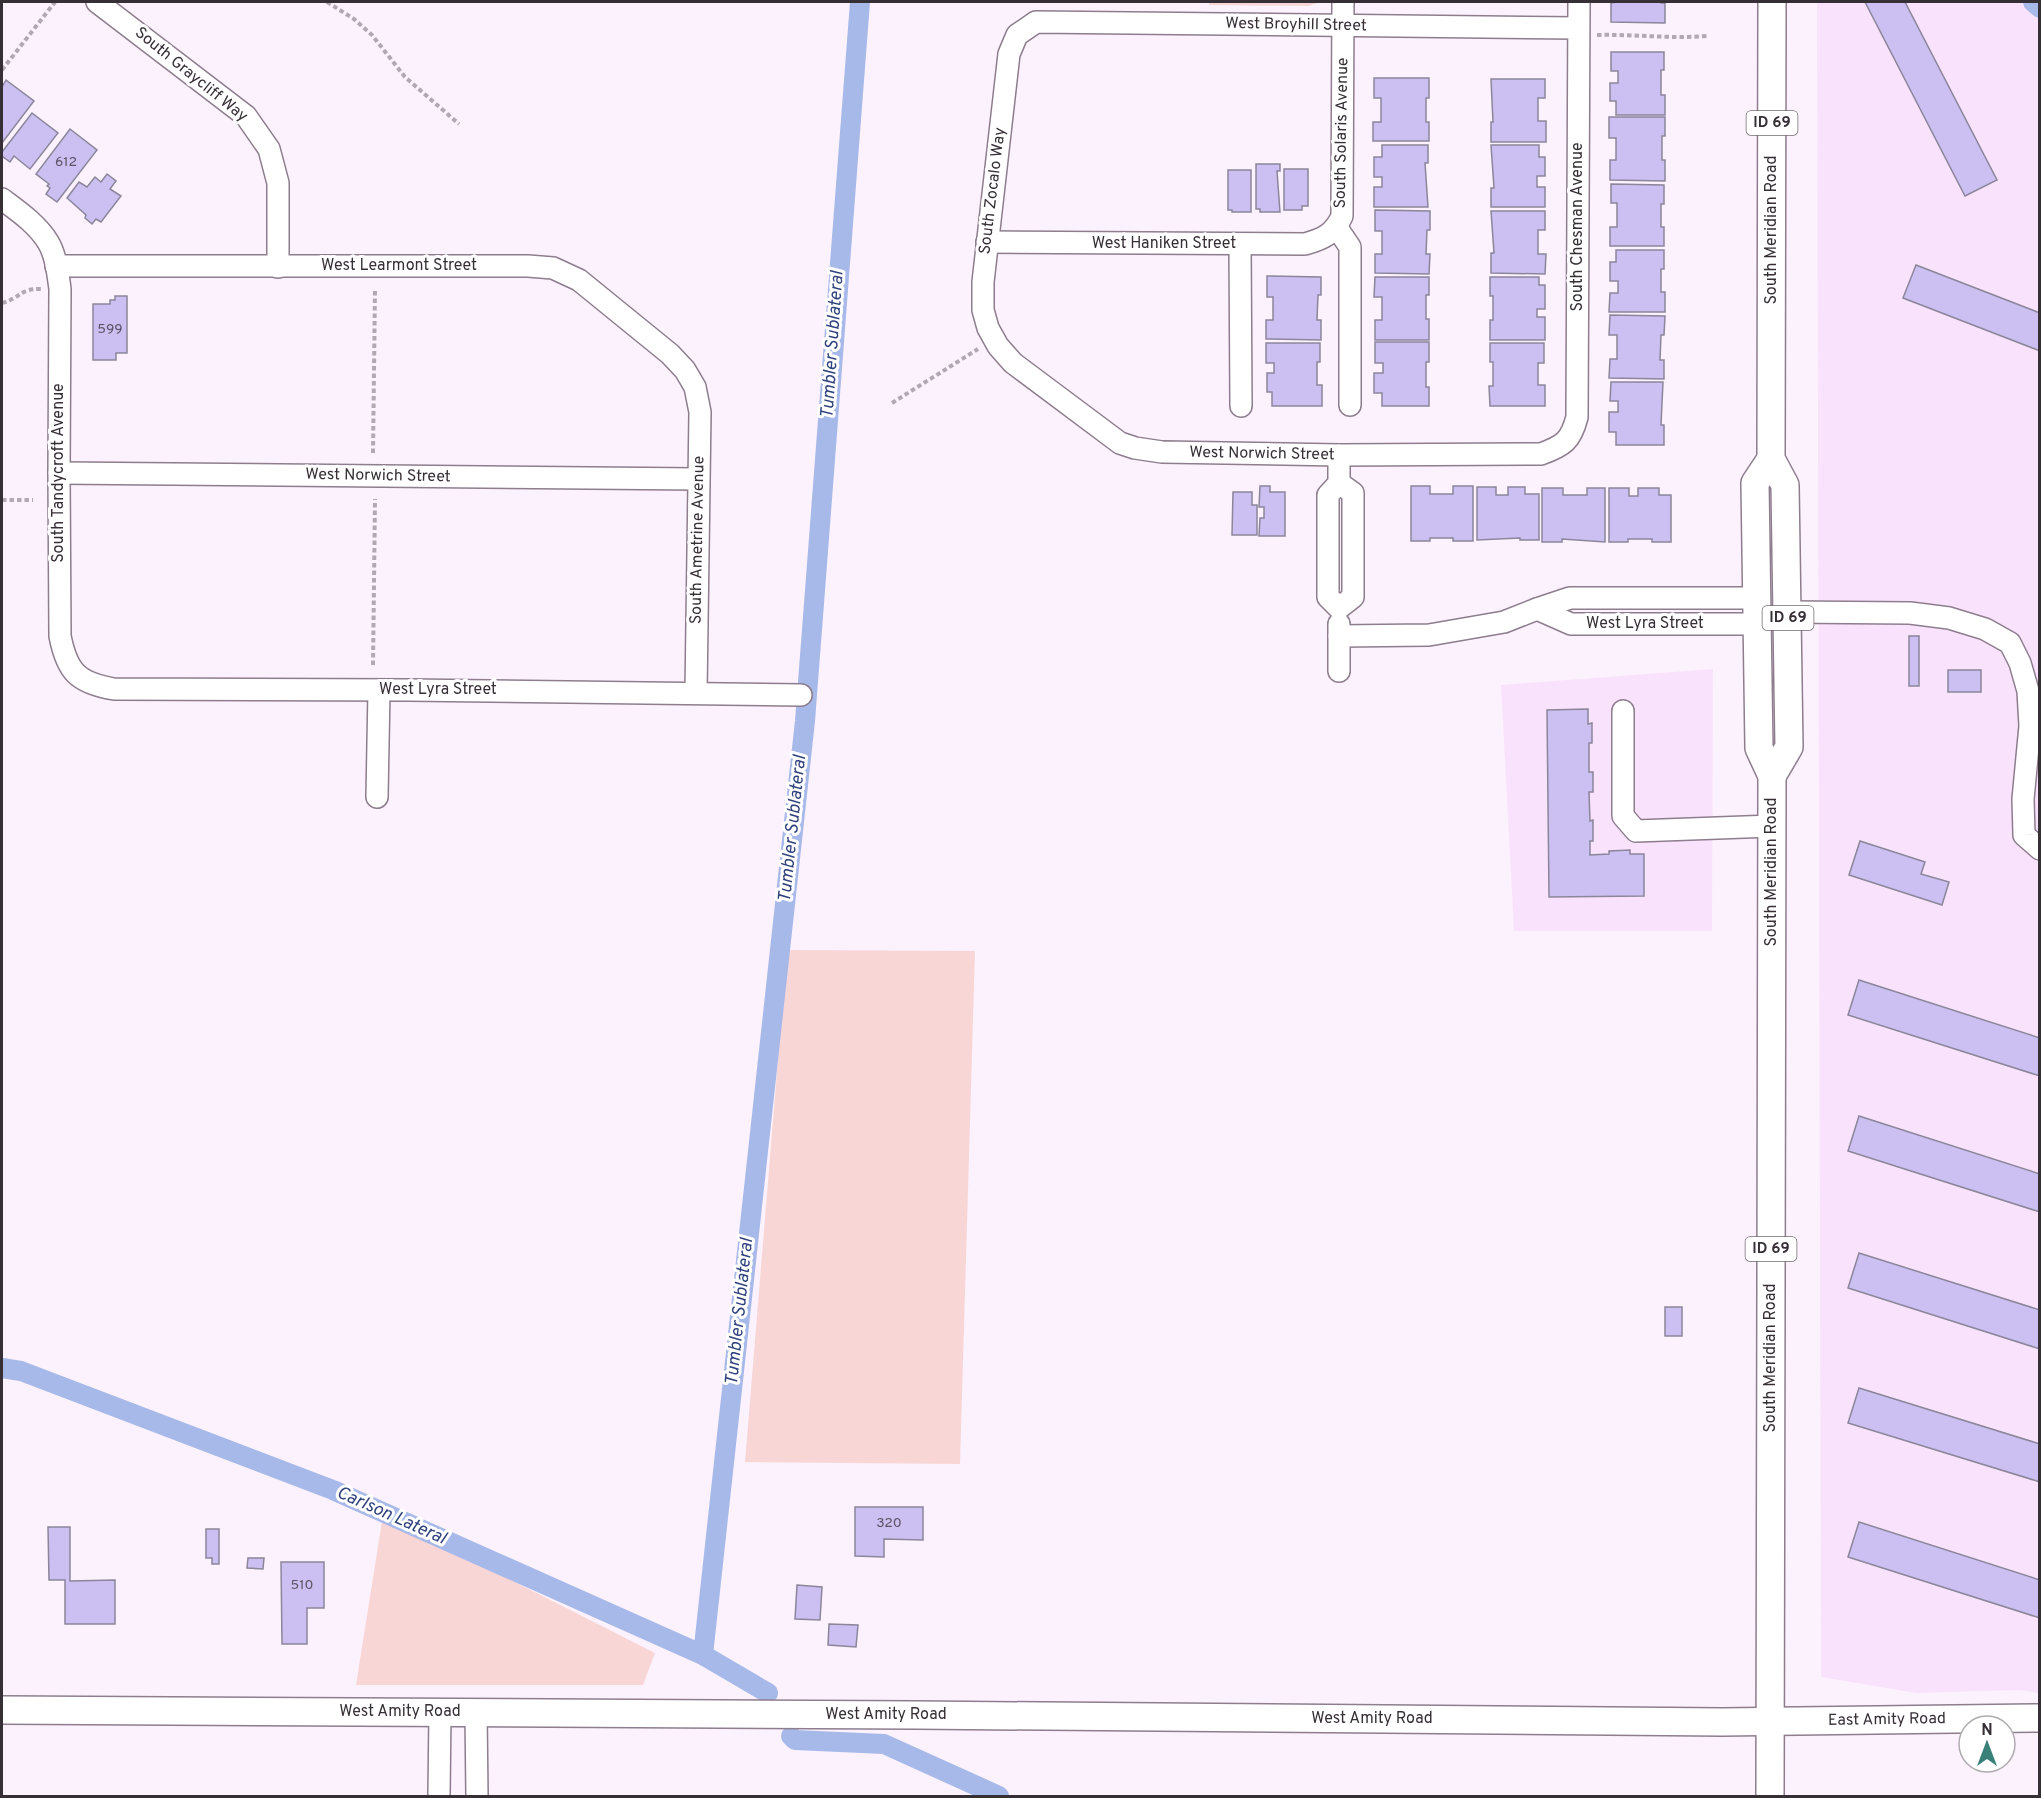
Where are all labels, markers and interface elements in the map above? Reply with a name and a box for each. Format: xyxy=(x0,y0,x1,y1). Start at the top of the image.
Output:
street label: West Broyhill Street xyxy=(1225,14,1367,36)
street label: South Graycliff Way xyxy=(130,23,252,127)
street label: South Solaris Avenue xyxy=(1331,57,1353,209)
road number: ID 69 xyxy=(1746,111,1798,135)
street label: South Zocalo Way xyxy=(975,126,1011,256)
street label: South Chesman Avenue xyxy=(1568,142,1588,312)
house number: 612 xyxy=(55,154,77,171)
street label: South Meridian Road xyxy=(1762,155,1782,305)
street label: West Haniken Street xyxy=(1092,234,1236,254)
street label: West Learmont Street xyxy=(321,256,477,276)
water label: Tumbler Sublateral xyxy=(816,269,850,420)
house number: 599 xyxy=(97,321,123,338)
street label: South Tandycroft Avenue xyxy=(49,383,69,563)
street label: West Norwich Street xyxy=(1189,443,1335,465)
street label: South Ametrine Avenue xyxy=(687,456,709,624)
street label: West Norwich Street xyxy=(305,465,451,487)
road number: ID 69 xyxy=(1762,606,1814,630)
street label: West Lyra Street xyxy=(1586,614,1704,634)
street label: West Lyra Street xyxy=(379,680,497,700)
water label: Tumbler Sublateral xyxy=(774,753,812,904)
street label: South Meridian Road xyxy=(1762,797,1782,947)
water label: Tumbler Sublateral xyxy=(721,1236,759,1387)
road number: ID 69 xyxy=(1746,1237,1796,1261)
street label: South Meridian Road xyxy=(1761,1283,1781,1433)
water label: Carlson Lateral xyxy=(333,1482,451,1551)
house number: 320 xyxy=(876,1515,902,1532)
house number: 510 xyxy=(291,1577,313,1594)
street label: West Amity Road xyxy=(339,1702,461,1722)
street label: West Amity Road xyxy=(825,1705,947,1725)
street label: West Amity Road xyxy=(1311,1709,1433,1729)
street label: East Amity Road xyxy=(1828,1709,1946,1731)
north arrow xyxy=(1957,1714,2017,1774)
text: N xyxy=(1981,1721,1993,1741)

